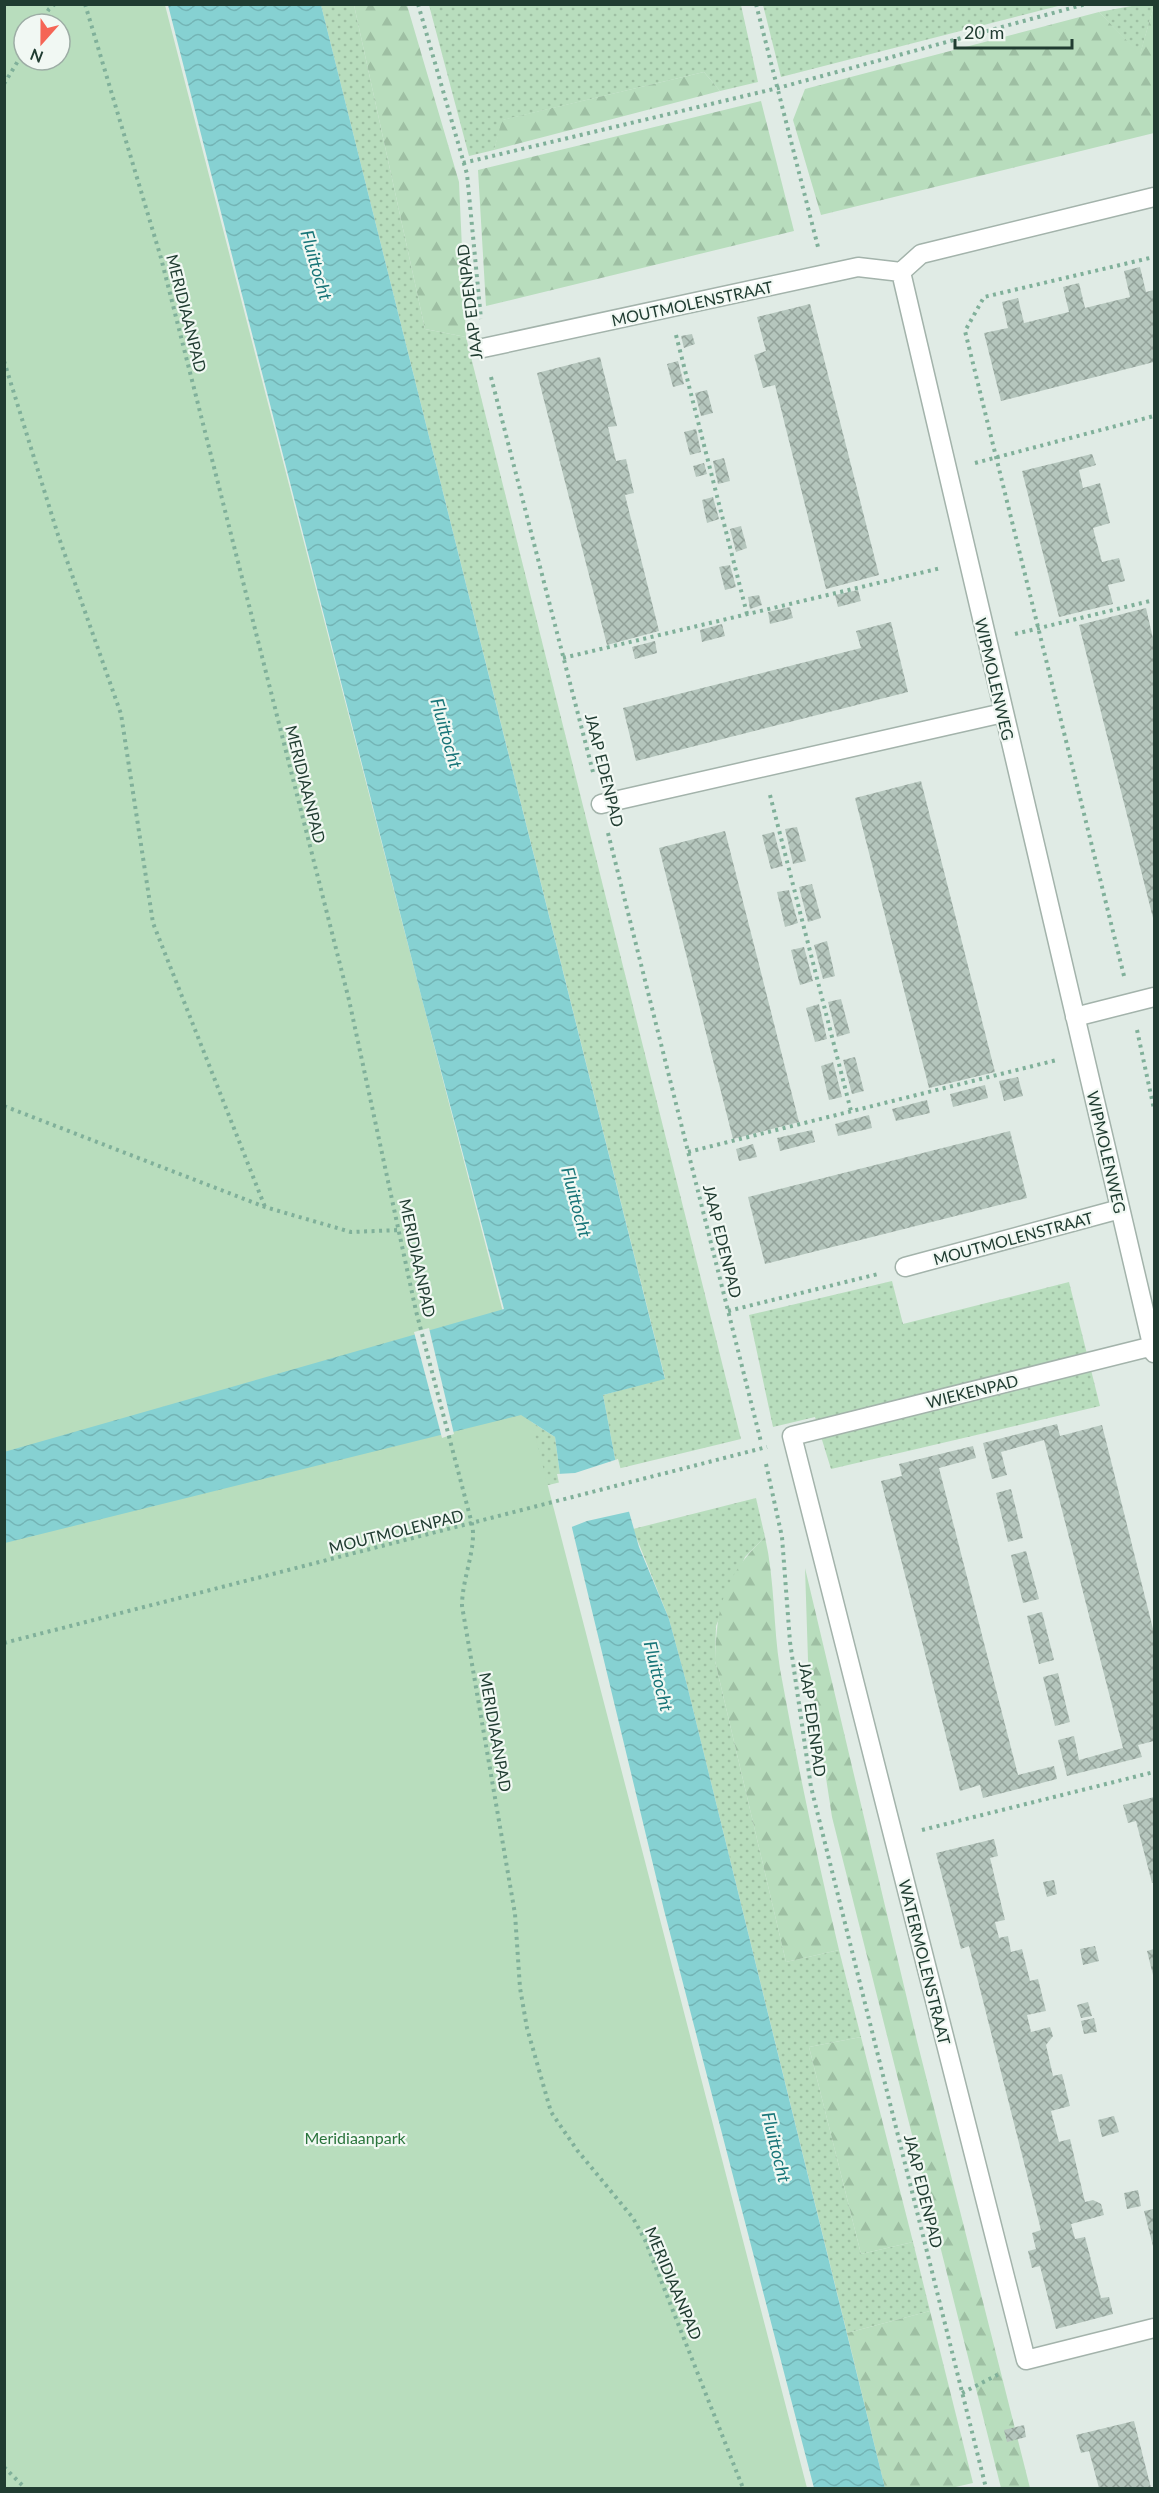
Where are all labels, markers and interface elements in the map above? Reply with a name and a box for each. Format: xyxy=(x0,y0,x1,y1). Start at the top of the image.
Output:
north arrow xyxy=(12,12,72,72)
scale bar xyxy=(955,12,1072,50)
text: 20 m xyxy=(964,21,1004,43)
text: N xyxy=(27,45,46,68)
water label: Fluittocht xyxy=(297,227,338,303)
street label: JAAP EDENPAD xyxy=(452,243,486,361)
street label: MERIDIAANPAD xyxy=(163,252,211,374)
street label: MOUTMOLENSTRAAT xyxy=(610,277,775,329)
street label: WIPMOLENWEG xyxy=(972,616,1018,742)
water label: Fluittocht xyxy=(427,695,468,771)
street label: JAAP EDENPAD xyxy=(582,711,628,829)
street label: MERIDIAANPAD xyxy=(282,723,330,845)
street label: WIPMOLENWEG xyxy=(1084,1089,1130,1215)
water label: Fluittocht xyxy=(557,1164,597,1240)
street label: JAAP EDENPAD xyxy=(700,1182,746,1300)
street label: MERIDIAANPAD xyxy=(396,1197,440,1319)
street label: MOUTMOLENSTRAAT xyxy=(931,1207,1095,1268)
street label: WIEKENPAD xyxy=(924,1370,1020,1412)
street label: MOUTMOLENPAD xyxy=(327,1505,465,1557)
water label: Fluittocht xyxy=(640,1638,679,1714)
street label: JAAP EDENPAD xyxy=(796,1660,830,1778)
street label: MERIDIAANPAD xyxy=(476,1671,516,1793)
street label: WATERMOLENSTRAAT xyxy=(895,1877,955,2047)
water label: Fluittocht xyxy=(758,2109,797,2185)
park label: Meridiaanpark xyxy=(304,2128,406,2147)
street label: JAAP EDENPAD xyxy=(901,2132,947,2250)
street label: MERIDIAANPAD xyxy=(642,2224,706,2342)

